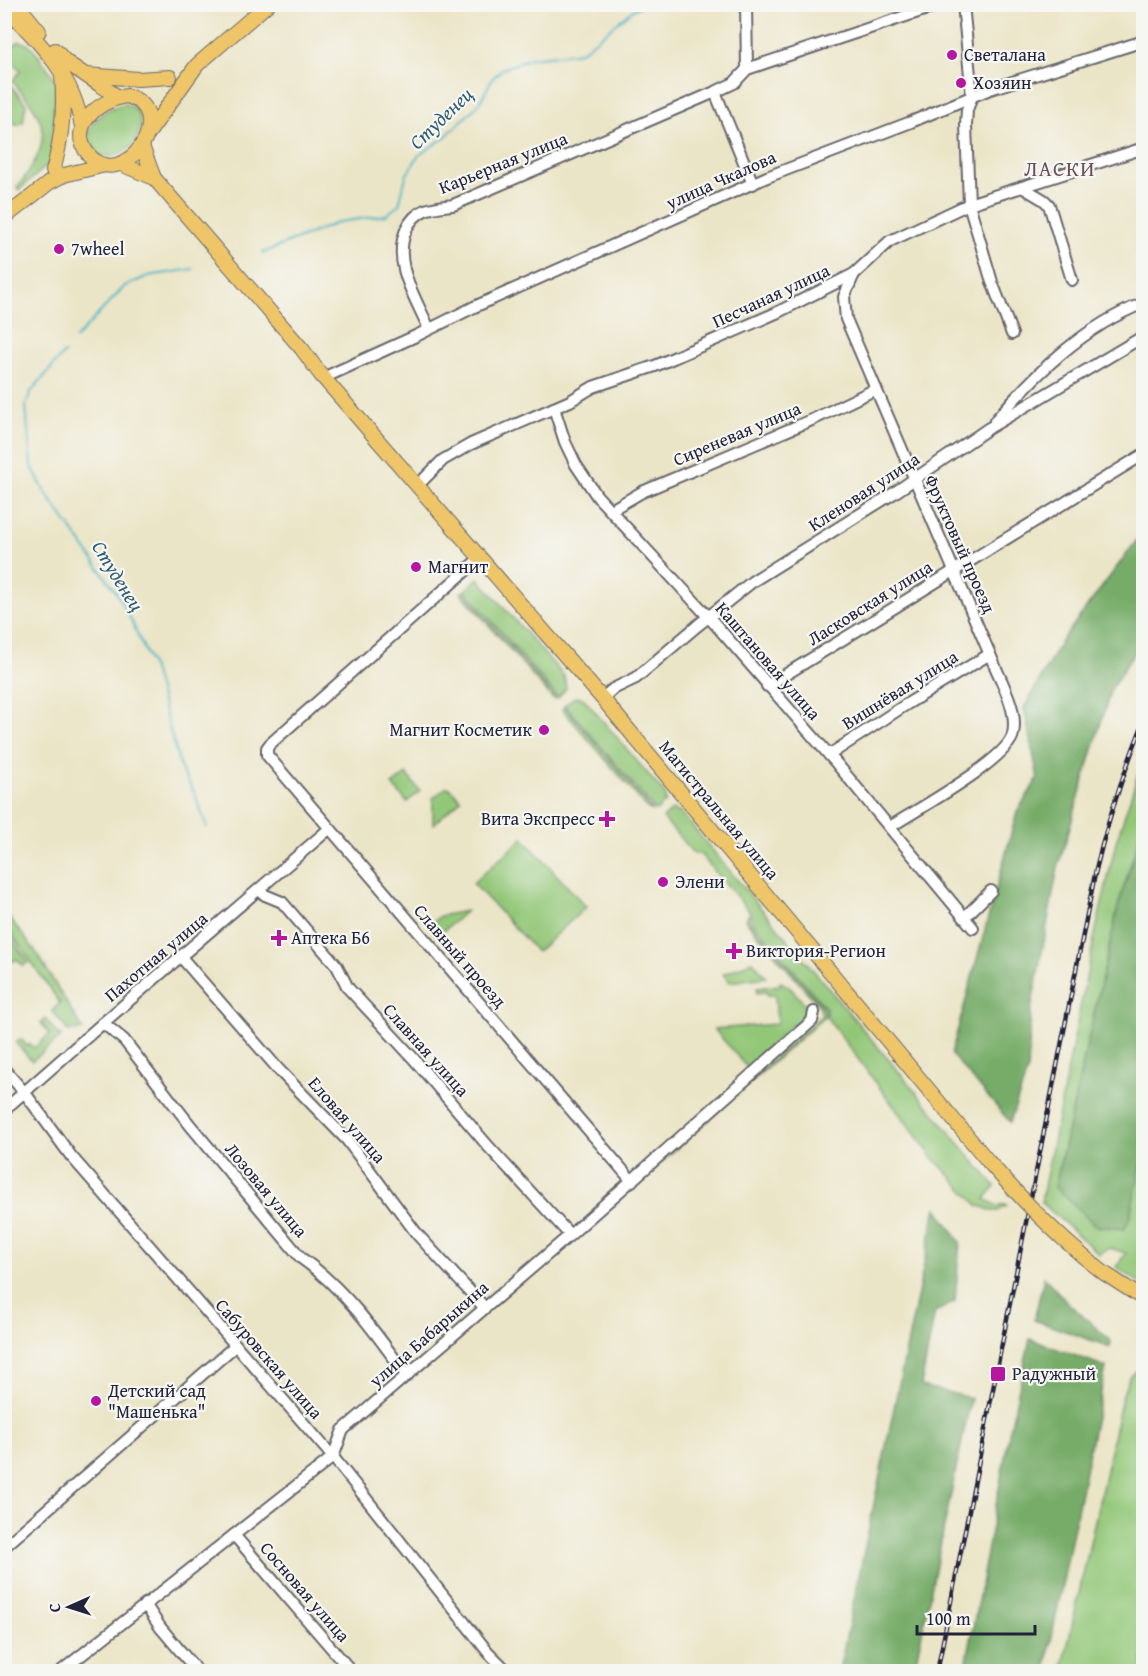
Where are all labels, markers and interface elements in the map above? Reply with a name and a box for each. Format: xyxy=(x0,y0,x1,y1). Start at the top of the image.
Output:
place label: Светалана xyxy=(964,41,1046,68)
marker: Светалана xyxy=(945,48,959,62)
place label: Хозяин xyxy=(973,69,1031,96)
marker: Хозяин xyxy=(954,76,968,90)
water label: Студенец xyxy=(402,80,479,155)
street label: Карьерная улица xyxy=(434,124,572,201)
street label: улица Чкалова xyxy=(661,143,781,216)
district label: ЛАСКИ xyxy=(1024,153,1096,184)
place label: 7wheel xyxy=(71,235,125,262)
marker: 7wheel xyxy=(52,242,66,256)
street label: Песчаная улица xyxy=(708,256,834,335)
street label: Сиреневая улица xyxy=(669,394,805,473)
street label: Кленовая улица xyxy=(803,445,925,538)
street label: Фруктовый проезд xyxy=(918,470,1003,618)
water label: Студенец xyxy=(85,535,152,617)
place label: Магнит xyxy=(428,553,488,580)
street label: Ласковская улица xyxy=(802,553,938,652)
marker: Магнит xyxy=(409,560,423,574)
street label: Каштановая улица xyxy=(709,596,828,726)
street label: Вишнёвая улица xyxy=(836,643,963,736)
place label: Магнит Косметик xyxy=(390,716,533,743)
marker: Магнит Косметик xyxy=(537,723,551,737)
street label: Магистральная улица xyxy=(653,734,786,886)
place label: Вита Экспресс xyxy=(481,805,595,832)
marker: Вита Экспресс xyxy=(600,812,614,826)
place label: Элени xyxy=(675,868,725,895)
marker: Элени xyxy=(656,875,670,889)
street label: Славный проезд xyxy=(408,898,513,1014)
street label: Пахотная улица xyxy=(98,905,214,1008)
place label: Аптека Б6 xyxy=(291,924,370,951)
marker: Аптека Б6 xyxy=(272,931,286,945)
place label: Виктория-Регион xyxy=(746,937,886,964)
marker: Виктория-Регион xyxy=(727,944,741,958)
street label: Славная улица xyxy=(377,997,476,1103)
street label: Еловая улица xyxy=(302,1070,393,1169)
street label: Лозовая улица xyxy=(219,1136,314,1243)
street label: улица Бабарыкина xyxy=(362,1274,495,1394)
street label: Сабуровская улица xyxy=(209,1292,330,1425)
place label: Радужный xyxy=(1012,1360,1096,1387)
marker: Радужный xyxy=(989,1365,1007,1383)
place label: Детский сад "Машенька" xyxy=(107,1377,206,1425)
marker: Детский сад "Машенька" xyxy=(89,1394,103,1408)
street label: Сосновая улица xyxy=(254,1535,357,1648)
north arrow xyxy=(39,1577,99,1637)
scale bar xyxy=(917,1598,1036,1636)
text: С xyxy=(42,1603,66,1613)
text: 100 m xyxy=(926,1605,971,1632)

